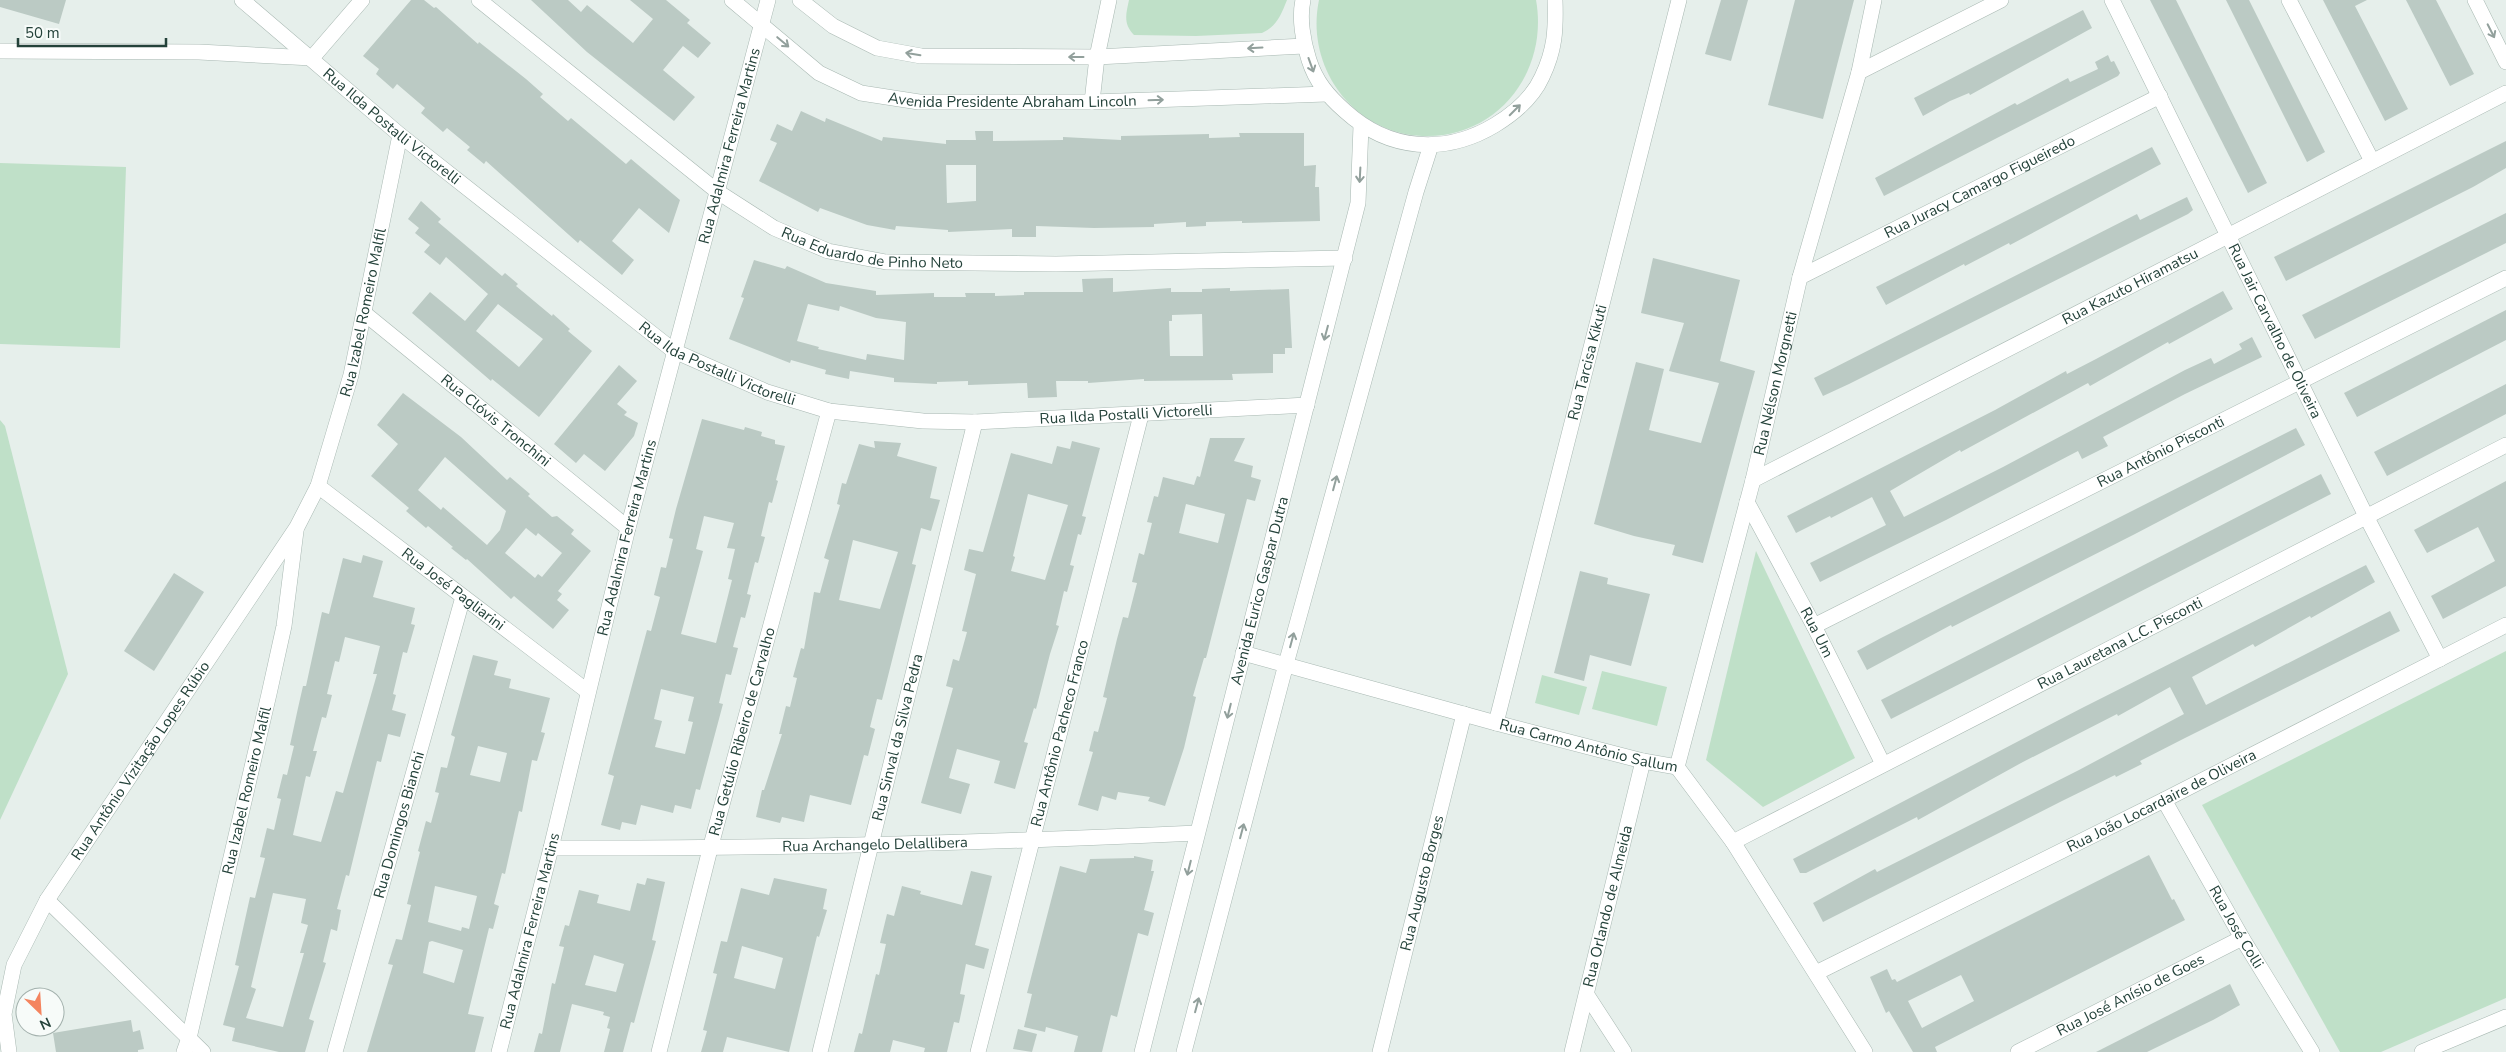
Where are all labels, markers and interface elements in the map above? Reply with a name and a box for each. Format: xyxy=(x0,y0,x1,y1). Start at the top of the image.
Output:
scale bar xyxy=(18,15,165,47)
text: 50 m xyxy=(25,23,60,43)
one-way arrow xyxy=(2487,23,2496,38)
one-way arrow xyxy=(776,37,789,48)
one-way arrow xyxy=(1248,44,1264,53)
street label: Rua Adalmira Ferreira Martins xyxy=(694,46,765,246)
one-way arrow xyxy=(906,49,922,59)
one-way arrow xyxy=(1068,52,1084,62)
one-way arrow xyxy=(1307,57,1316,72)
street label: Rua Ilda Postalli Victorelli xyxy=(319,63,465,189)
street label: Avenida Presidente Abraham Lincoln xyxy=(887,87,1137,112)
one-way arrow xyxy=(1148,95,1164,105)
one-way arrow xyxy=(1509,104,1521,116)
street label: Rua Juracy Camargo Figueiredo xyxy=(1881,130,2078,243)
one-way arrow xyxy=(1356,167,1365,183)
street label: Rua Eduardo de Pinho Neto xyxy=(778,222,963,273)
street label: Rua Izabel Romeiro Malfil xyxy=(335,226,391,399)
street label: Rua Jair Carvalho de Oliveira xyxy=(2223,240,2326,422)
street label: Rua Kazuto Hiramatsu xyxy=(2059,243,2201,329)
street label: Rua Tarcisa Kikuti xyxy=(1563,303,1612,422)
street label: Rua Nélson Morgnetti xyxy=(1749,309,1802,457)
street label: Rua Ilda Postalli Victorelli xyxy=(635,317,798,410)
one-way arrow xyxy=(1320,325,1330,341)
street label: Rua Clóvis Tronchini xyxy=(437,370,555,471)
street label: Rua Ilda Postalli Victorelli xyxy=(1039,400,1213,429)
street label: Rua Antônio Pisconti xyxy=(2094,411,2228,492)
street label: Rua Adalmira Ferreira Martins xyxy=(592,437,661,638)
one-way arrow xyxy=(1331,475,1341,491)
street label: Avenida Eurico Gaspar Dutra xyxy=(1226,494,1293,687)
street label: Rua José Pagliarini xyxy=(397,543,509,635)
street label: Rua Lauretana L.C. Pisconti xyxy=(2034,593,2206,694)
street label: Rua Um xyxy=(1796,604,1838,661)
street label: Rua Getúlio Ribeiro de Carvalho xyxy=(704,625,780,838)
one-way arrow xyxy=(1288,632,1298,648)
street label: Rua Antônio Pacheco Franco xyxy=(1026,638,1093,829)
street label: Rua Sinval da Silva Pedra xyxy=(867,652,928,823)
street label: Rua Antônio Vizitação Lopes Rúbio xyxy=(67,657,214,864)
one-way arrow xyxy=(1223,702,1233,718)
street label: Rua Izabel Romeiro Malfil xyxy=(217,704,276,876)
street label: Rua Carmo Antônio Sallum xyxy=(1497,714,1679,777)
street label: Rua João Locardaire de Oliveira xyxy=(2063,744,2260,857)
street label: Rua Domingos Bianchi xyxy=(369,749,429,901)
street label: Rua Augusto Borges xyxy=(1395,813,1448,953)
one-way arrow xyxy=(1238,823,1247,839)
street label: Rua Orlando de Almeida xyxy=(1578,823,1637,989)
street label: Rua Adalmira Ferreira Martins xyxy=(495,831,564,1031)
street label: Rua Archangelo Delallibera xyxy=(782,832,968,857)
one-way arrow xyxy=(1183,860,1193,876)
street label: Rua José Colli xyxy=(2204,882,2268,972)
street label: Rua José Anísio de Goes xyxy=(2053,949,2208,1041)
north arrow xyxy=(15,987,65,1037)
one-way arrow xyxy=(1192,997,1202,1013)
text: N xyxy=(37,1013,54,1034)

